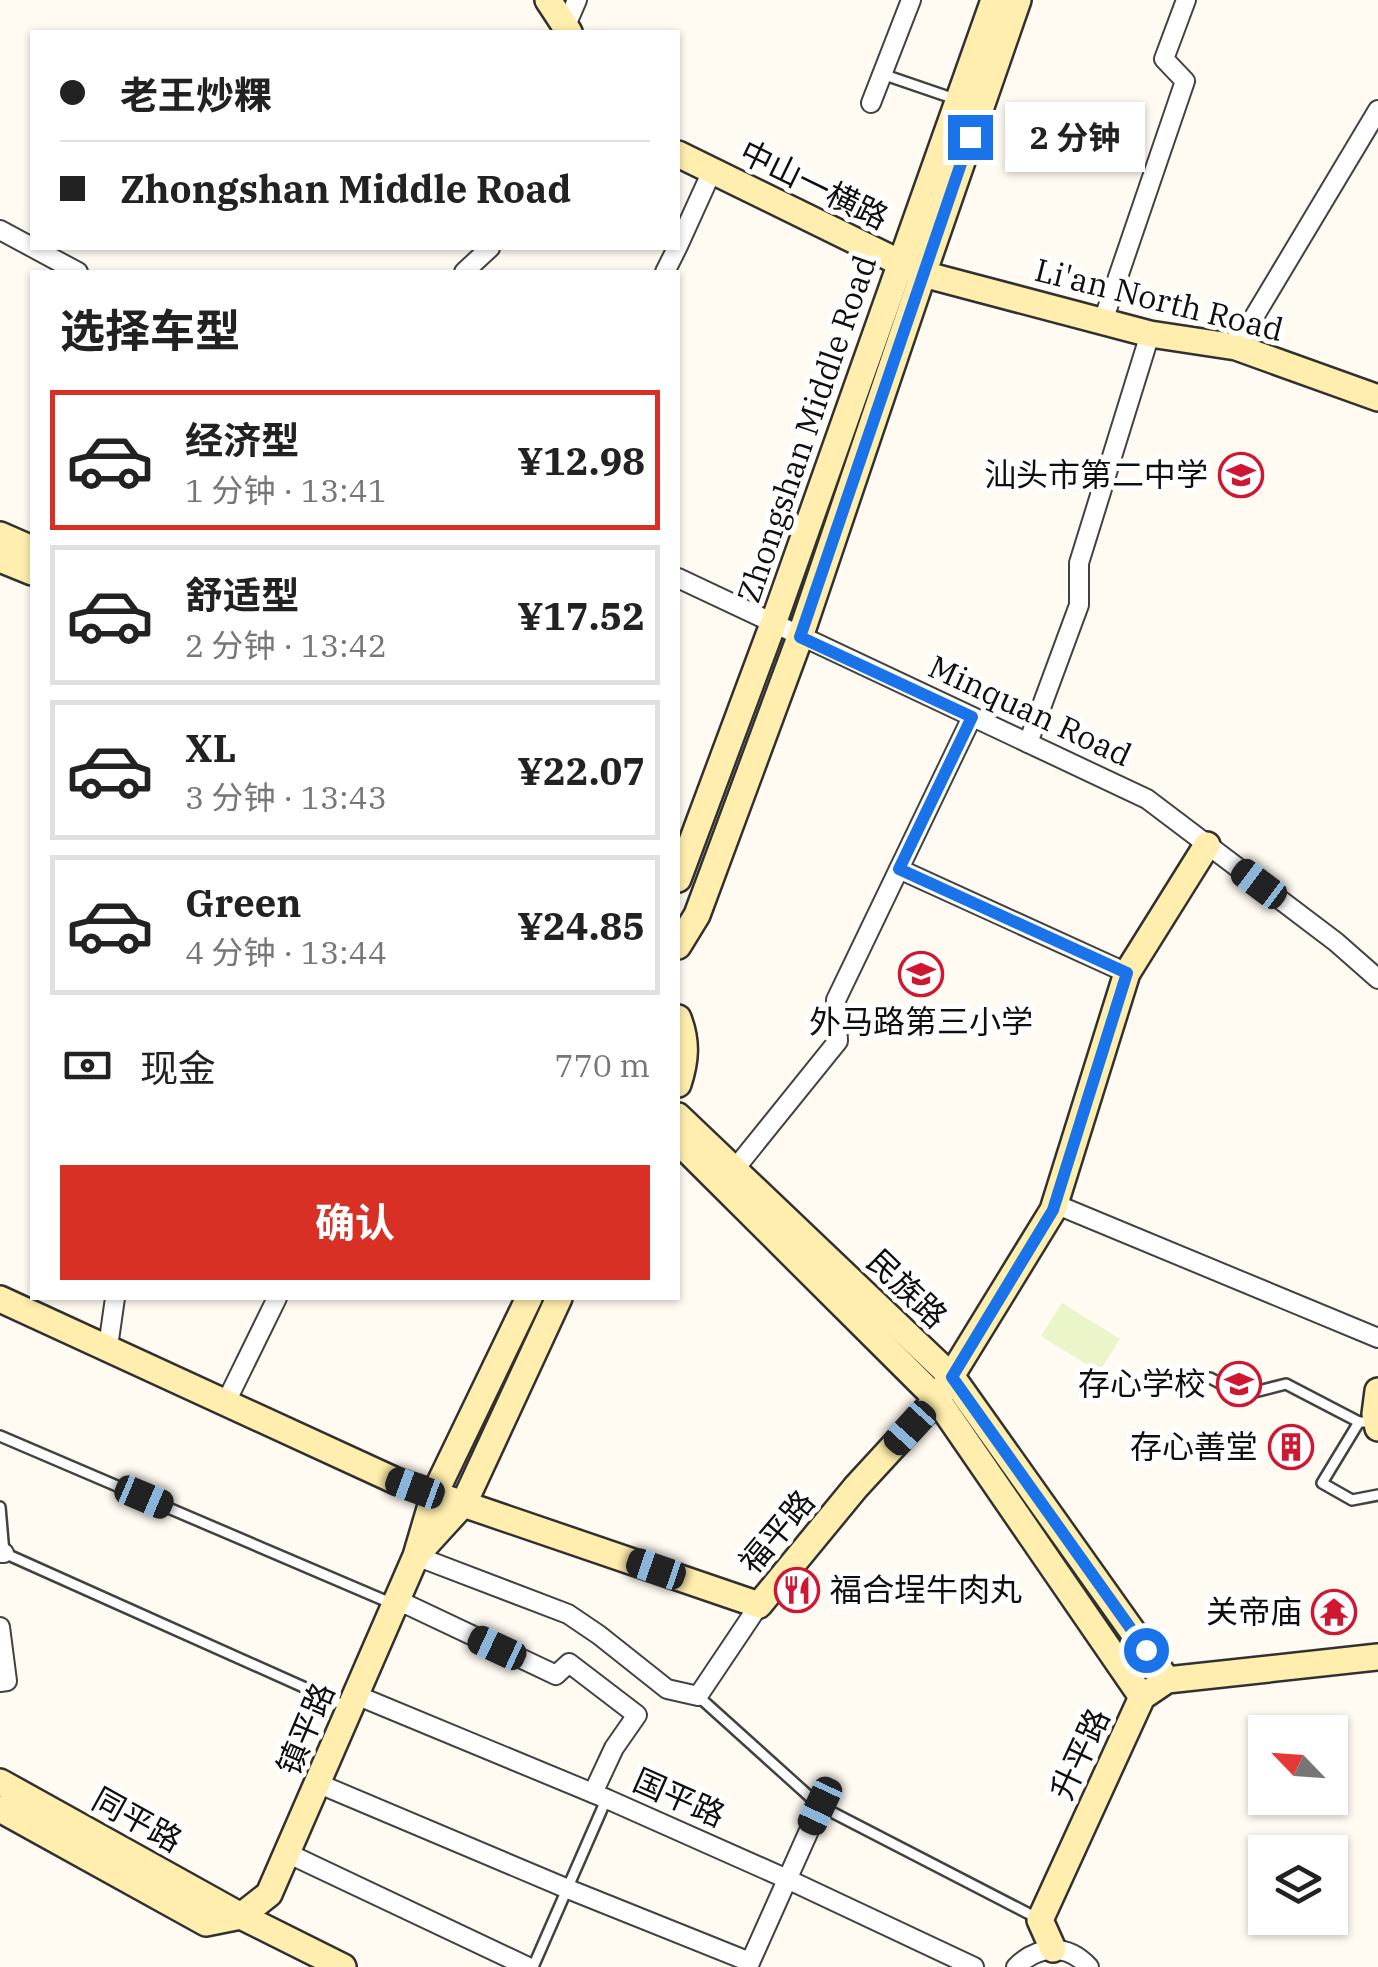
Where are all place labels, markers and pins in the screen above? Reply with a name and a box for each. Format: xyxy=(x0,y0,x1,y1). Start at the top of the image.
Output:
school or university icon: 汕头市第二中学 xyxy=(1218,452,1264,498)
place label: 汕头市第二中学 xyxy=(984,453,1208,495)
school or university icon: 外马路第三小学 xyxy=(898,951,944,997)
place label: 外马路第三小学 xyxy=(809,1000,1033,1042)
school or university icon: 存心学校 xyxy=(1216,1361,1262,1407)
place label: 存心学校 xyxy=(1078,1362,1206,1404)
building icon: 存心善堂 xyxy=(1268,1424,1314,1470)
place label: 存心善堂 xyxy=(1130,1425,1258,1467)
restaurant icon: 福合埕牛肉丸 xyxy=(774,1567,820,1613)
place label: 福合埕牛肉丸 xyxy=(830,1568,1022,1610)
temple icon: 关帝庙 xyxy=(1311,1589,1357,1635)
place label: 关帝庙 xyxy=(1206,1590,1302,1632)

